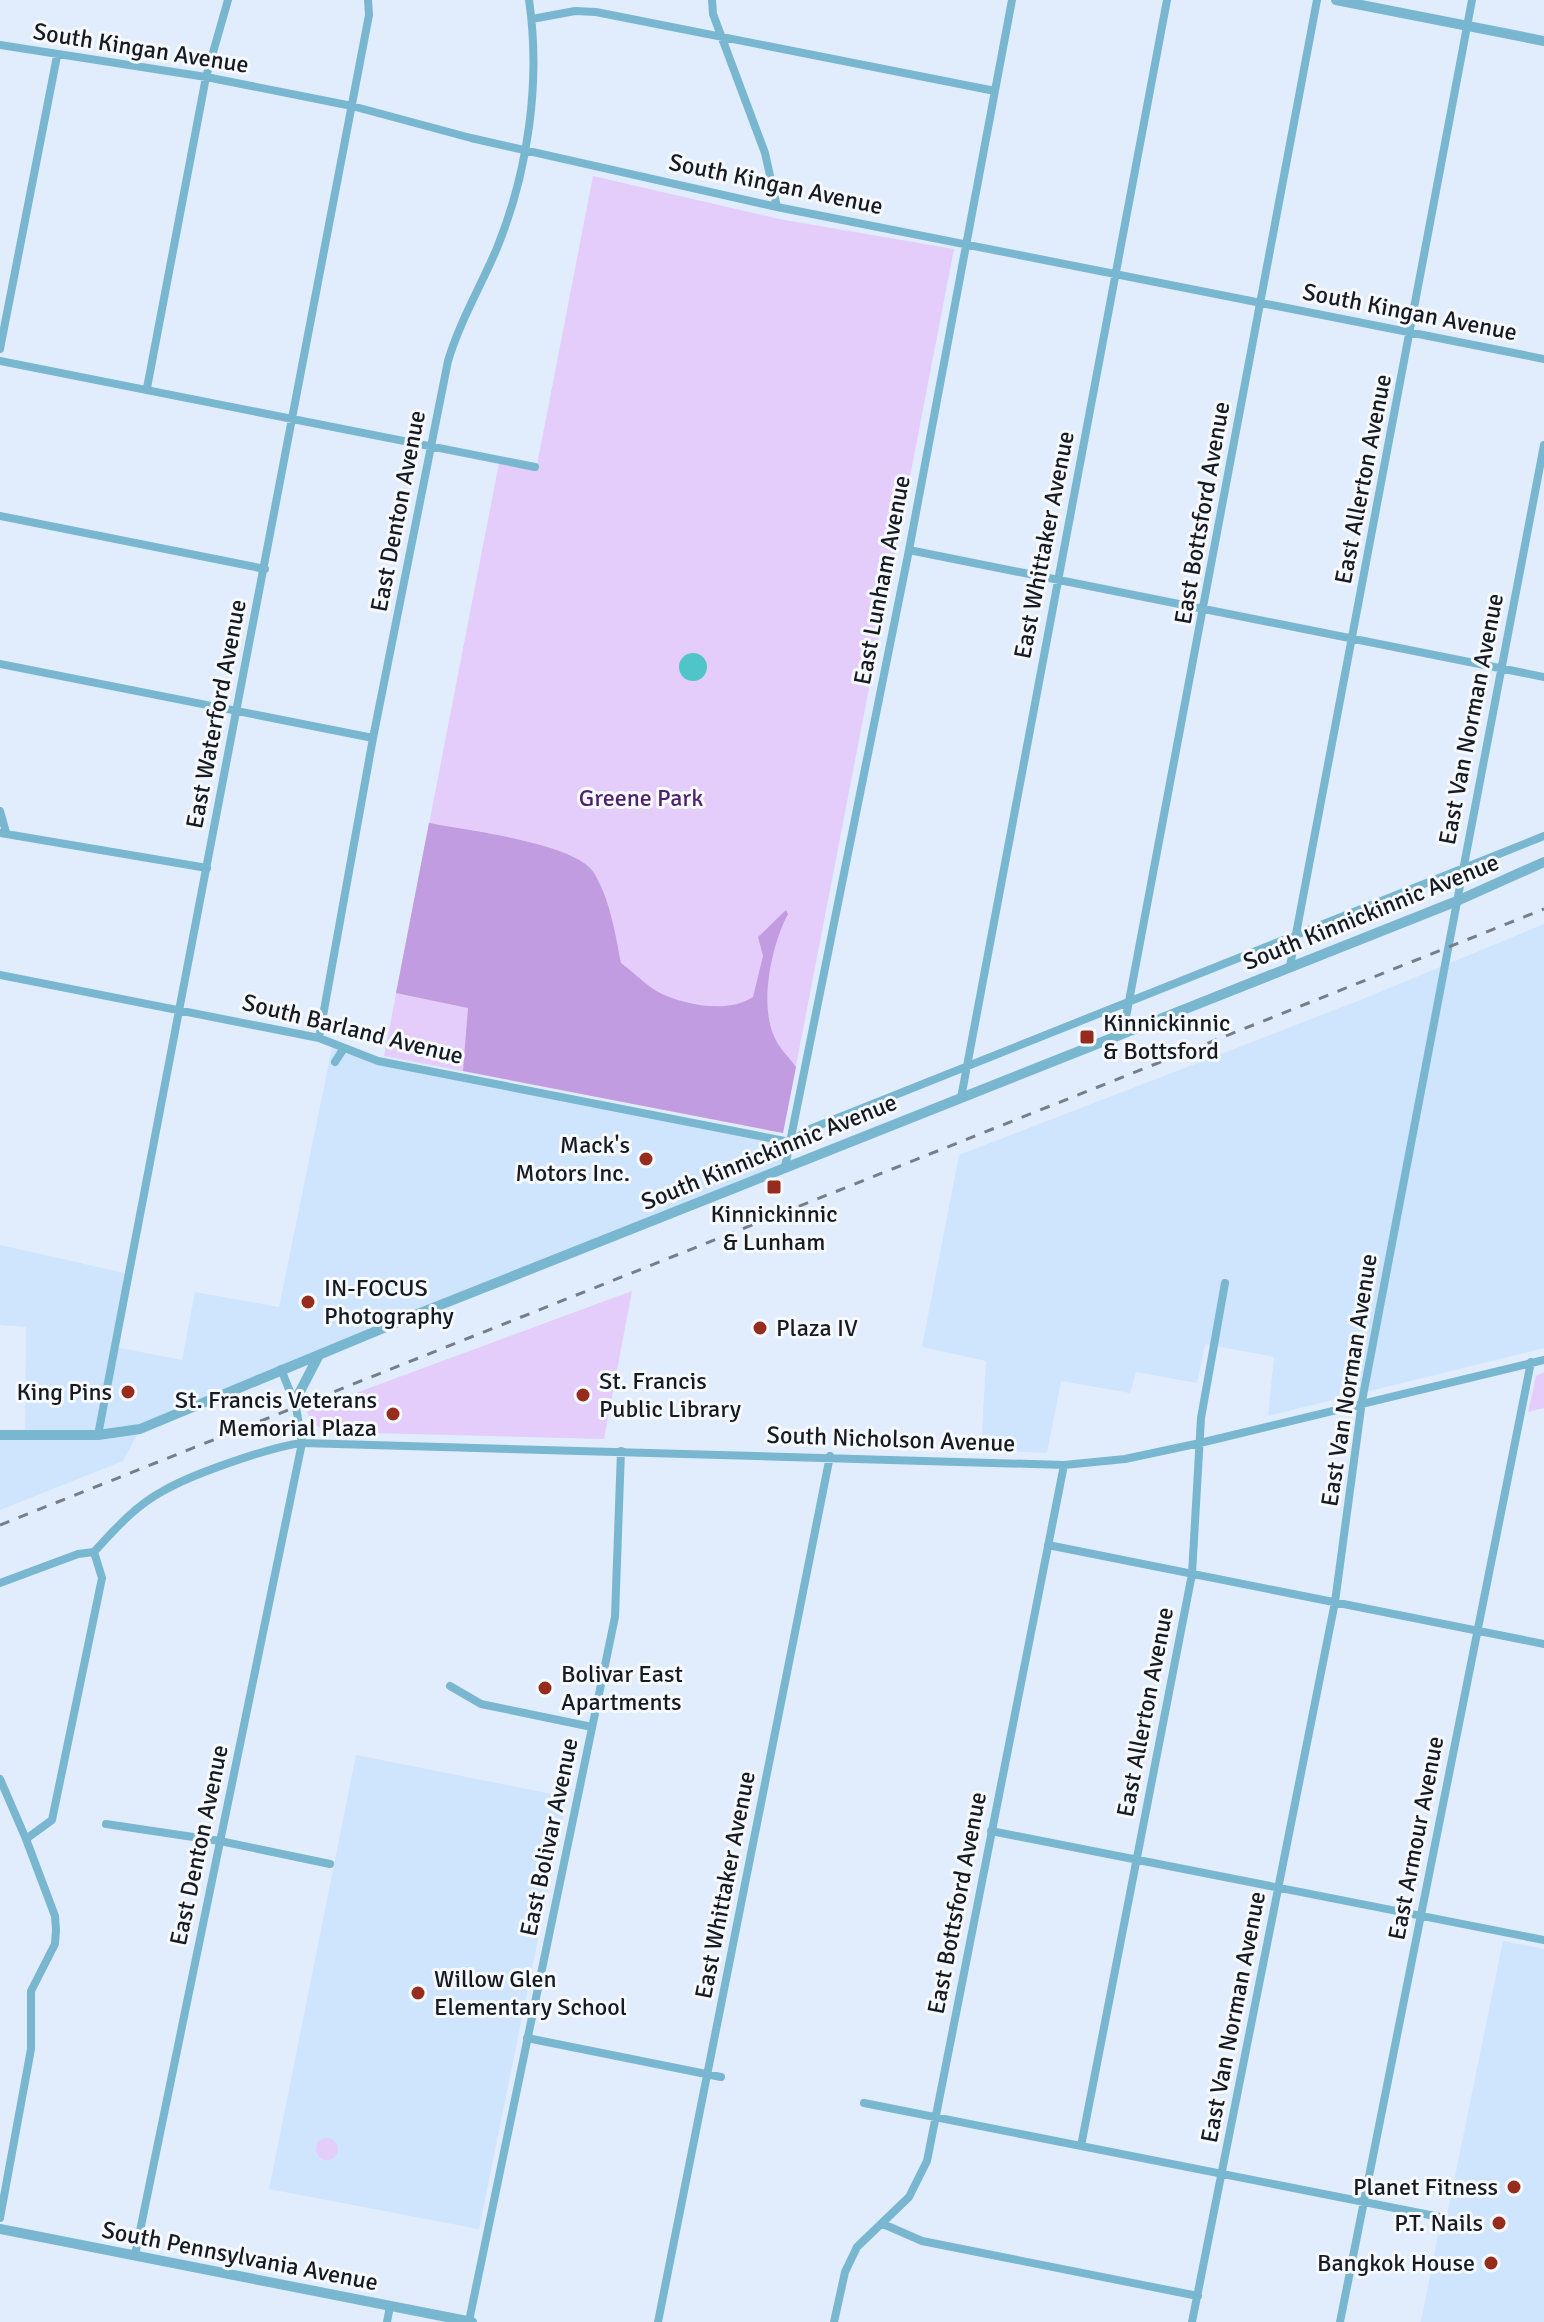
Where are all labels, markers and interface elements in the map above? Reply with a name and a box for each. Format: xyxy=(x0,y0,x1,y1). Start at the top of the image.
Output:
street label: South Kingan Avenue xyxy=(31,16,251,80)
street label: South Kingan Avenue xyxy=(666,147,886,221)
street label: South Kingan Avenue xyxy=(1300,276,1520,348)
street label: East Allerton Avenue xyxy=(1328,371,1398,587)
street label: East Bottsford Avenue xyxy=(1168,399,1236,627)
street label: East Denton Avenue xyxy=(364,408,432,614)
street label: East Whittaker Avenue xyxy=(1007,429,1081,661)
street label: East Lunham Avenue xyxy=(847,473,917,687)
street label: East Van Norman Avenue xyxy=(1432,591,1510,847)
street label: East Waterford Avenue xyxy=(179,597,253,831)
park label: Greene Park xyxy=(579,783,703,813)
street label: South Kinnickinnic Avenue xyxy=(1239,847,1503,977)
street label: South Barland Avenue xyxy=(239,987,467,1071)
place label: Kinnickinnic & Bottsford xyxy=(1103,1008,1230,1066)
marker: Kinnickinnic & Bottsford xyxy=(1078,1028,1096,1046)
street label: South Kinnickinnic Avenue xyxy=(637,1087,901,1217)
place label: Mack's Motors Inc. xyxy=(515,1130,630,1188)
marker: Mack's Motors Inc. xyxy=(637,1150,655,1168)
marker: Kinnickinnic & Lunham xyxy=(765,1178,783,1196)
place label: Kinnickinnic & Lunham xyxy=(710,1199,838,1257)
street label: East Van Norman Avenue xyxy=(1314,1251,1384,1509)
place label: IN-FOCUS Photography xyxy=(324,1273,454,1331)
marker: IN-FOCUS Photography xyxy=(299,1293,317,1311)
place label: Plaza IV xyxy=(776,1313,858,1343)
marker: Plaza IV xyxy=(751,1319,769,1337)
place label: St. Francis Public Library xyxy=(599,1366,741,1424)
place label: King Pins xyxy=(16,1377,112,1407)
marker: King Pins xyxy=(119,1383,137,1401)
place label: St. Francis Veterans Memorial Plaza xyxy=(175,1385,377,1443)
marker: St. Francis Public Library xyxy=(574,1386,592,1404)
marker: St. Francis Veterans Memorial Plaza xyxy=(384,1405,402,1423)
street label: South Nicholson Avenue xyxy=(766,1420,1016,1458)
street label: East Allerton Avenue xyxy=(1110,1604,1180,1820)
place label: Bolivar East Apartments xyxy=(561,1659,683,1717)
marker: Bolivar East Apartments xyxy=(536,1679,554,1697)
street label: East Armour Avenue xyxy=(1382,1733,1450,1943)
street label: East Bolivar Avenue xyxy=(513,1735,585,1939)
street label: East Denton Avenue xyxy=(163,1742,235,1948)
street label: East Whittaker Avenue xyxy=(688,1769,762,2001)
street label: East Bottsford Avenue xyxy=(921,1789,993,2017)
street label: East Van Norman Avenue xyxy=(1194,1889,1272,2145)
place label: Willow Glen Elementary School xyxy=(434,1964,627,2022)
marker: Willow Glen Elementary School xyxy=(409,1984,427,2002)
place label: Planet Fitness xyxy=(1353,2172,1498,2202)
marker: Planet Fitness xyxy=(1505,2178,1523,2196)
place label: P.T. Nails xyxy=(1394,2208,1483,2238)
marker: P.T. Nails xyxy=(1490,2214,1508,2232)
street label: South Pennsylvania Avenue xyxy=(99,2215,381,2297)
place label: Bangkok House xyxy=(1317,2248,1475,2278)
marker: Bangkok House xyxy=(1482,2254,1500,2272)

